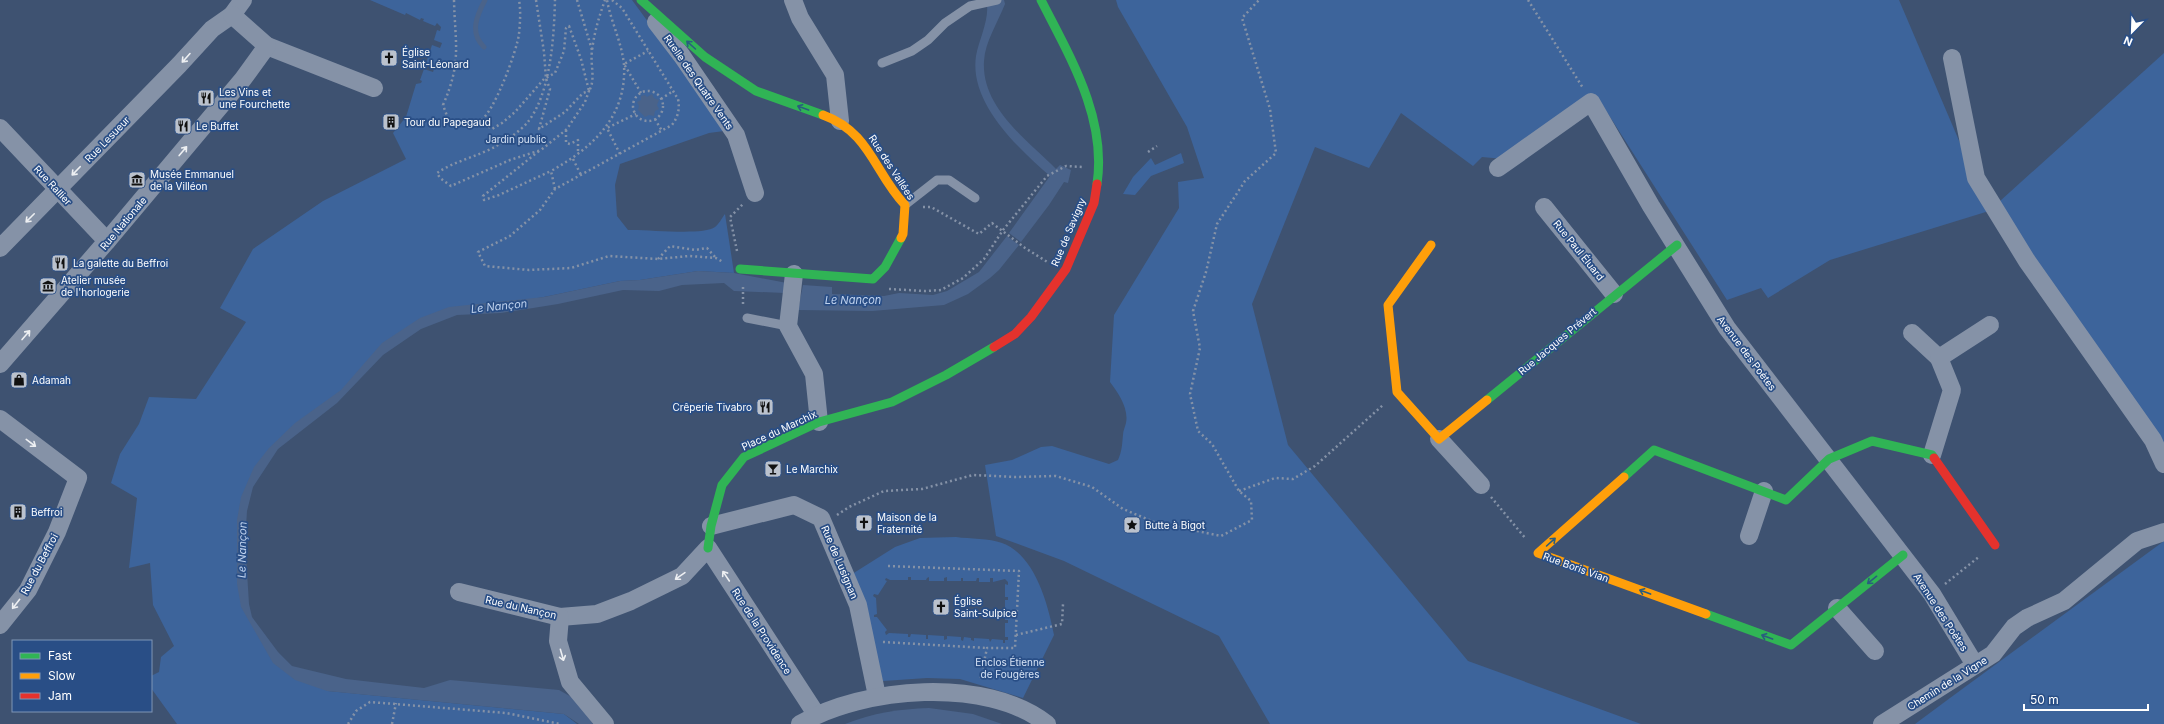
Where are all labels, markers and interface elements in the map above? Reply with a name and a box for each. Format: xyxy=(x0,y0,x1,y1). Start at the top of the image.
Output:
north arrow xyxy=(2112,12,2152,52)
street label: Ruelle des Quatre Vents xyxy=(662,32,736,132)
text: N xyxy=(2121,33,2135,49)
one-way arrow xyxy=(686,40,696,49)
place label: Église Saint-Léonard xyxy=(402,45,469,70)
church icon: Église Saint-Léonard xyxy=(379,48,399,68)
one-way arrow xyxy=(182,52,191,63)
place label: Les Vins et une Fourchette xyxy=(219,86,290,110)
restaurant icon: Les Vins et une Fourchette xyxy=(196,88,216,108)
one-way arrow xyxy=(797,104,810,111)
building icon: Tour du Papegaud xyxy=(381,112,401,132)
street label: Rue Lesueur xyxy=(82,113,132,164)
restaurant icon: Le Buffet xyxy=(173,116,193,136)
place label: Tour du Papegaud xyxy=(404,116,491,128)
place label: Le Buffet xyxy=(196,120,239,132)
street label: Rue des Vallées xyxy=(867,132,917,202)
park label: Jardin public xyxy=(486,133,547,145)
one-way arrow xyxy=(178,146,187,156)
street label: Rue Rallier xyxy=(32,163,75,207)
one-way arrow xyxy=(71,166,81,176)
place label: Musée Emmanuel de la Villéon xyxy=(150,168,234,192)
museum icon: Musée Emmanuel de la Villéon xyxy=(127,170,147,190)
street label: Rue Nationale xyxy=(97,194,149,252)
street label: Rue de Savigny xyxy=(1048,196,1088,268)
one-way arrow xyxy=(25,213,35,223)
street label: Rue Paul Éluard xyxy=(1551,217,1608,282)
restaurant icon: La galette du Beffroi xyxy=(50,253,70,273)
place label: La galette du Beffroi xyxy=(73,257,168,269)
place label: Atelier musée de l'horlogerie xyxy=(61,274,130,298)
museum icon: Atelier musée de l'horlogerie xyxy=(38,276,58,296)
water label: Le Nançon xyxy=(825,293,882,307)
water label: Le Nançon xyxy=(470,296,528,316)
street label: Rue Jacques Prévert xyxy=(1516,304,1599,377)
street label: Avenue des Poètes xyxy=(1715,313,1779,393)
one-way arrow xyxy=(21,330,30,340)
shop icon: Adamah xyxy=(9,370,29,390)
place label: Adamah xyxy=(32,374,71,386)
restaurant icon: Crêperie Tivabro xyxy=(755,397,775,417)
place label: Crêperie Tivabro xyxy=(673,401,752,413)
street label: Place du Marchix xyxy=(740,407,819,453)
one-way arrow xyxy=(26,438,37,447)
bar icon: Le Marchix xyxy=(763,459,783,479)
place label: Le Marchix xyxy=(786,463,839,475)
building icon: Beffroi xyxy=(8,502,28,522)
place label: Beffroi xyxy=(31,506,62,518)
place label: Maison de la Fraternité xyxy=(877,511,937,535)
church icon: Maison de la Fraternité xyxy=(854,513,874,533)
place icon: Butte à Bigot xyxy=(1122,515,1142,535)
place label: Butte à Bigot xyxy=(1145,519,1206,531)
water label: Le Nançon xyxy=(235,521,250,578)
street label: Rue de Lusignan xyxy=(819,523,861,601)
street label: Rue du Beffroi xyxy=(18,531,60,597)
one-way arrow xyxy=(1545,538,1556,547)
street label: Rue Boris Vian xyxy=(1542,550,1610,584)
one-way arrow xyxy=(722,571,730,582)
street label: Avenue des Poètes xyxy=(1911,571,1971,653)
one-way arrow xyxy=(675,572,686,580)
one-way arrow xyxy=(1867,575,1878,584)
street label: Rue de la Providence xyxy=(730,586,794,676)
one-way arrow xyxy=(1639,588,1651,596)
street label: Rue du Nançon xyxy=(484,593,558,621)
place label: Église Saint-Sulpice xyxy=(954,594,1017,619)
church icon: Église Saint-Sulpice xyxy=(931,597,951,617)
one-way arrow xyxy=(12,599,21,610)
one-way arrow xyxy=(1761,632,1773,640)
legend xyxy=(12,640,152,712)
text: Fast xyxy=(48,648,72,663)
one-way arrow xyxy=(559,648,566,661)
street label: Chemin de la Vigne xyxy=(1905,654,1989,712)
park label: Enclos Étienne de Fougères xyxy=(975,655,1045,680)
text: Slow xyxy=(48,668,76,683)
scale bar xyxy=(2024,686,2148,712)
text: Jam xyxy=(48,688,72,703)
text: 50 m xyxy=(2030,692,2059,707)

